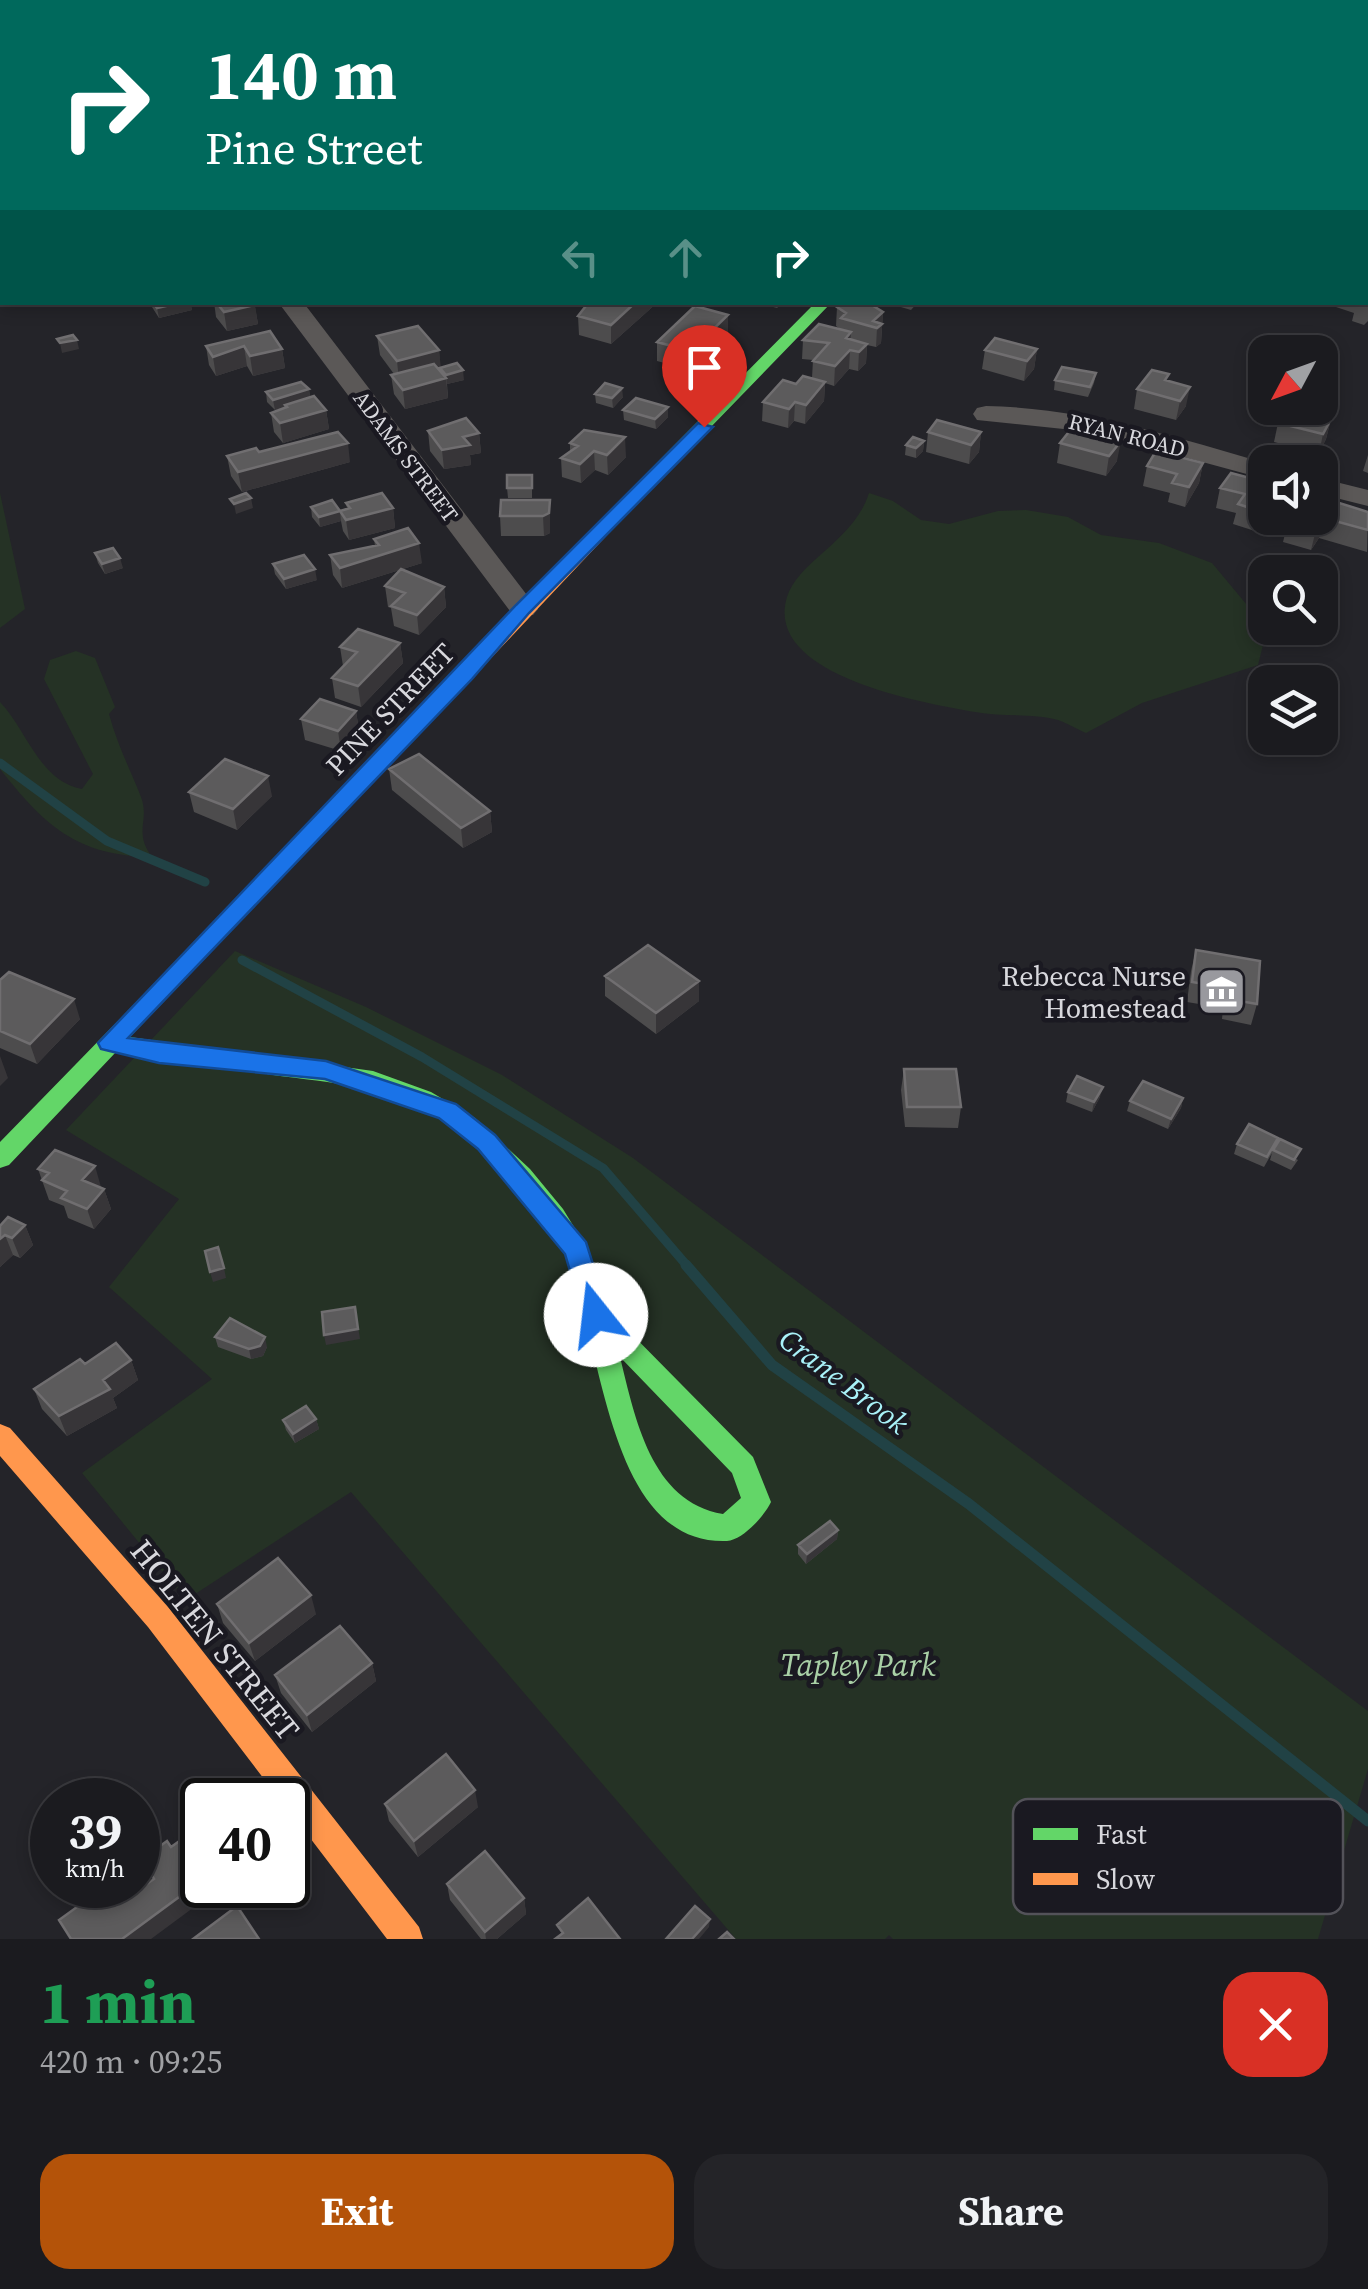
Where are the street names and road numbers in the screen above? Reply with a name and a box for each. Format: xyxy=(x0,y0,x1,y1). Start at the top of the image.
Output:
street label: ADAMS STREET xyxy=(347,384,465,528)
street label: RYAN ROAD xyxy=(1065,406,1189,464)
street label: PINE STREET xyxy=(317,635,463,783)
street label: HOLTEN STREET xyxy=(120,1530,310,1750)

